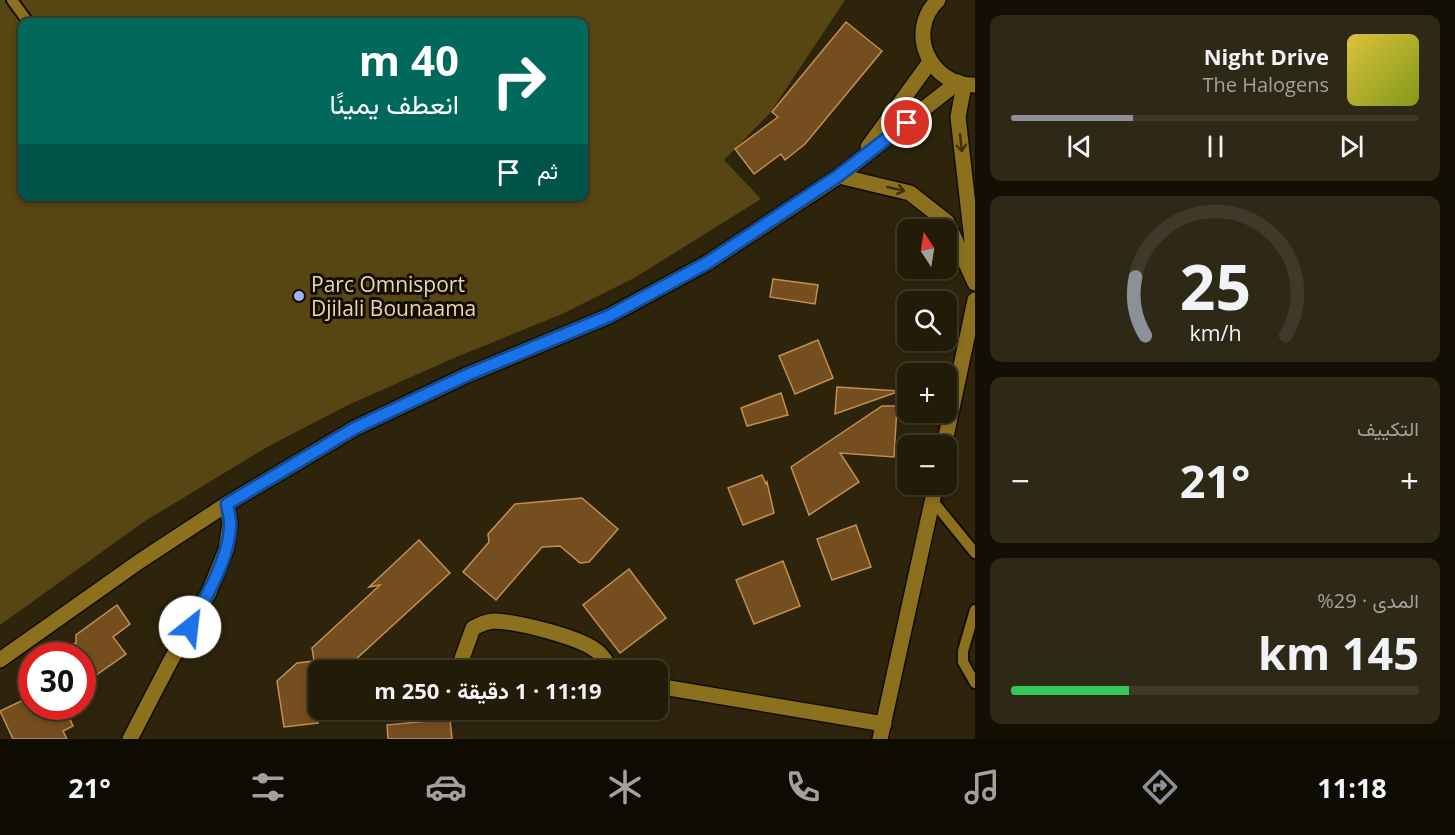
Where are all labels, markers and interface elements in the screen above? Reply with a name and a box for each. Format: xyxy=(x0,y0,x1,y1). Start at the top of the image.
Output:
text: 40 m xyxy=(359,31,459,88)
text: Night Drive xyxy=(1204,41,1329,71)
icon: right xyxy=(480,42,558,120)
text: The Halogens xyxy=(1202,71,1329,98)
text: انعطف يمينًا xyxy=(329,85,459,122)
pin xyxy=(881,97,932,148)
icon: arrive xyxy=(890,106,923,139)
icon: previous xyxy=(1063,130,1096,163)
icon: pause xyxy=(1199,130,1232,163)
icon: next xyxy=(1335,130,1368,163)
one-way arrow xyxy=(956,132,967,152)
text: ثم xyxy=(537,155,558,185)
icon: arrive xyxy=(492,156,525,189)
one-way arrow xyxy=(886,184,905,196)
north arrow xyxy=(897,219,957,279)
map controls xyxy=(897,219,957,495)
text: 25 xyxy=(1179,243,1251,328)
place label: Parc Omnisport Djilali Bounaama xyxy=(311,270,476,322)
marker: Parc Omnisport Djilali Bounaama xyxy=(292,289,306,303)
button: search xyxy=(897,291,957,351)
text: km/h xyxy=(1189,318,1241,347)
button: + xyxy=(897,363,957,423)
text: التكييف xyxy=(1357,415,1419,442)
button: − xyxy=(897,435,957,495)
text: 21° xyxy=(1180,450,1250,511)
text: − xyxy=(1011,458,1030,503)
text: + xyxy=(1400,458,1419,503)
text: المدى · 29% xyxy=(1317,587,1419,614)
position arrow xyxy=(158,595,222,659)
text: 145 km xyxy=(1258,622,1419,683)
speed limit sign: 30 xyxy=(18,642,96,720)
text: 11:19 · 1 دقيقة · 250 m xyxy=(374,675,602,705)
icon: filters xyxy=(247,766,289,808)
icon: car xyxy=(425,766,467,808)
icon: climate xyxy=(604,766,646,808)
icon: phone xyxy=(782,766,824,808)
icon: music xyxy=(961,766,1003,808)
icon: directions xyxy=(1139,766,1181,808)
text: 21° xyxy=(68,769,111,806)
text: 11:18 xyxy=(1317,769,1387,806)

